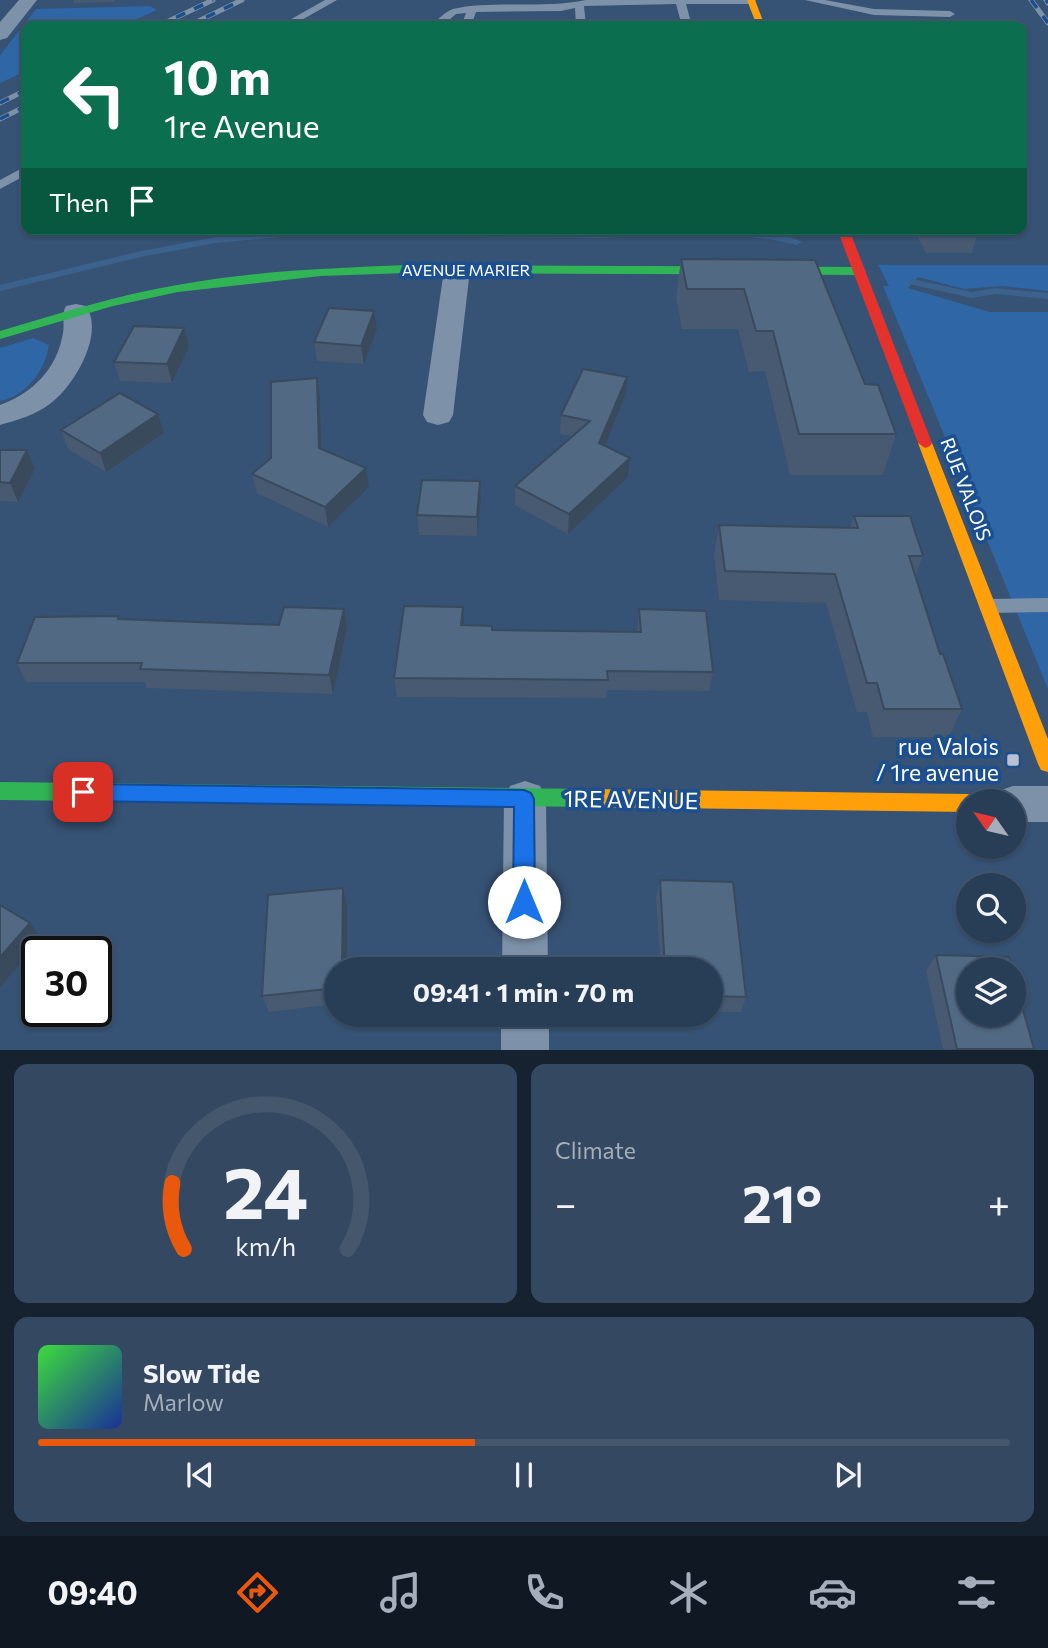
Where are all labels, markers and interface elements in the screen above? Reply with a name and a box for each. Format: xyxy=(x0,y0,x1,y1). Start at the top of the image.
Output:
text: 10 m xyxy=(164,45,271,105)
icon: left xyxy=(49,49,140,140)
text: 1re Avenue xyxy=(164,105,320,145)
icon: arrive xyxy=(123,182,161,220)
text: Then xyxy=(49,186,109,217)
street label: AVENUE MARIER xyxy=(402,260,530,279)
street label: RUE VALOIS xyxy=(936,434,997,544)
place label: rue Valois / 1re avenue xyxy=(876,732,999,786)
marker: rue Valois / 1re avenue xyxy=(1005,752,1021,768)
pin xyxy=(53,762,113,822)
icon: arrive xyxy=(64,773,102,811)
street label: 1RE AVENUE xyxy=(563,784,699,814)
north arrow xyxy=(956,789,1026,859)
map controls xyxy=(956,789,1026,1027)
position arrow xyxy=(487,865,561,939)
button: search xyxy=(956,873,1026,943)
speed limit sign: 30 xyxy=(21,936,112,1027)
button: layers xyxy=(956,957,1026,1027)
text: 09:41 · 1 min · 70 m xyxy=(413,976,634,1007)
text: Climate xyxy=(555,1136,636,1164)
text: 24 xyxy=(223,1146,308,1235)
text: 21° xyxy=(742,1170,822,1234)
text: − xyxy=(555,1179,577,1226)
text: + xyxy=(988,1179,1010,1226)
text: km/h xyxy=(235,1231,296,1261)
text: Slow Tide xyxy=(143,1357,260,1388)
text: Marlow xyxy=(143,1388,224,1416)
icon: previous xyxy=(181,1456,219,1494)
icon: pause xyxy=(505,1456,543,1494)
icon: next xyxy=(829,1456,867,1494)
icon: directions xyxy=(233,1568,282,1617)
icon: music xyxy=(376,1568,425,1617)
icon: phone xyxy=(520,1568,569,1617)
icon: climate xyxy=(664,1568,713,1617)
icon: car xyxy=(808,1568,857,1617)
icon: filters xyxy=(952,1568,1001,1617)
text: 09:40 xyxy=(47,1572,138,1612)

